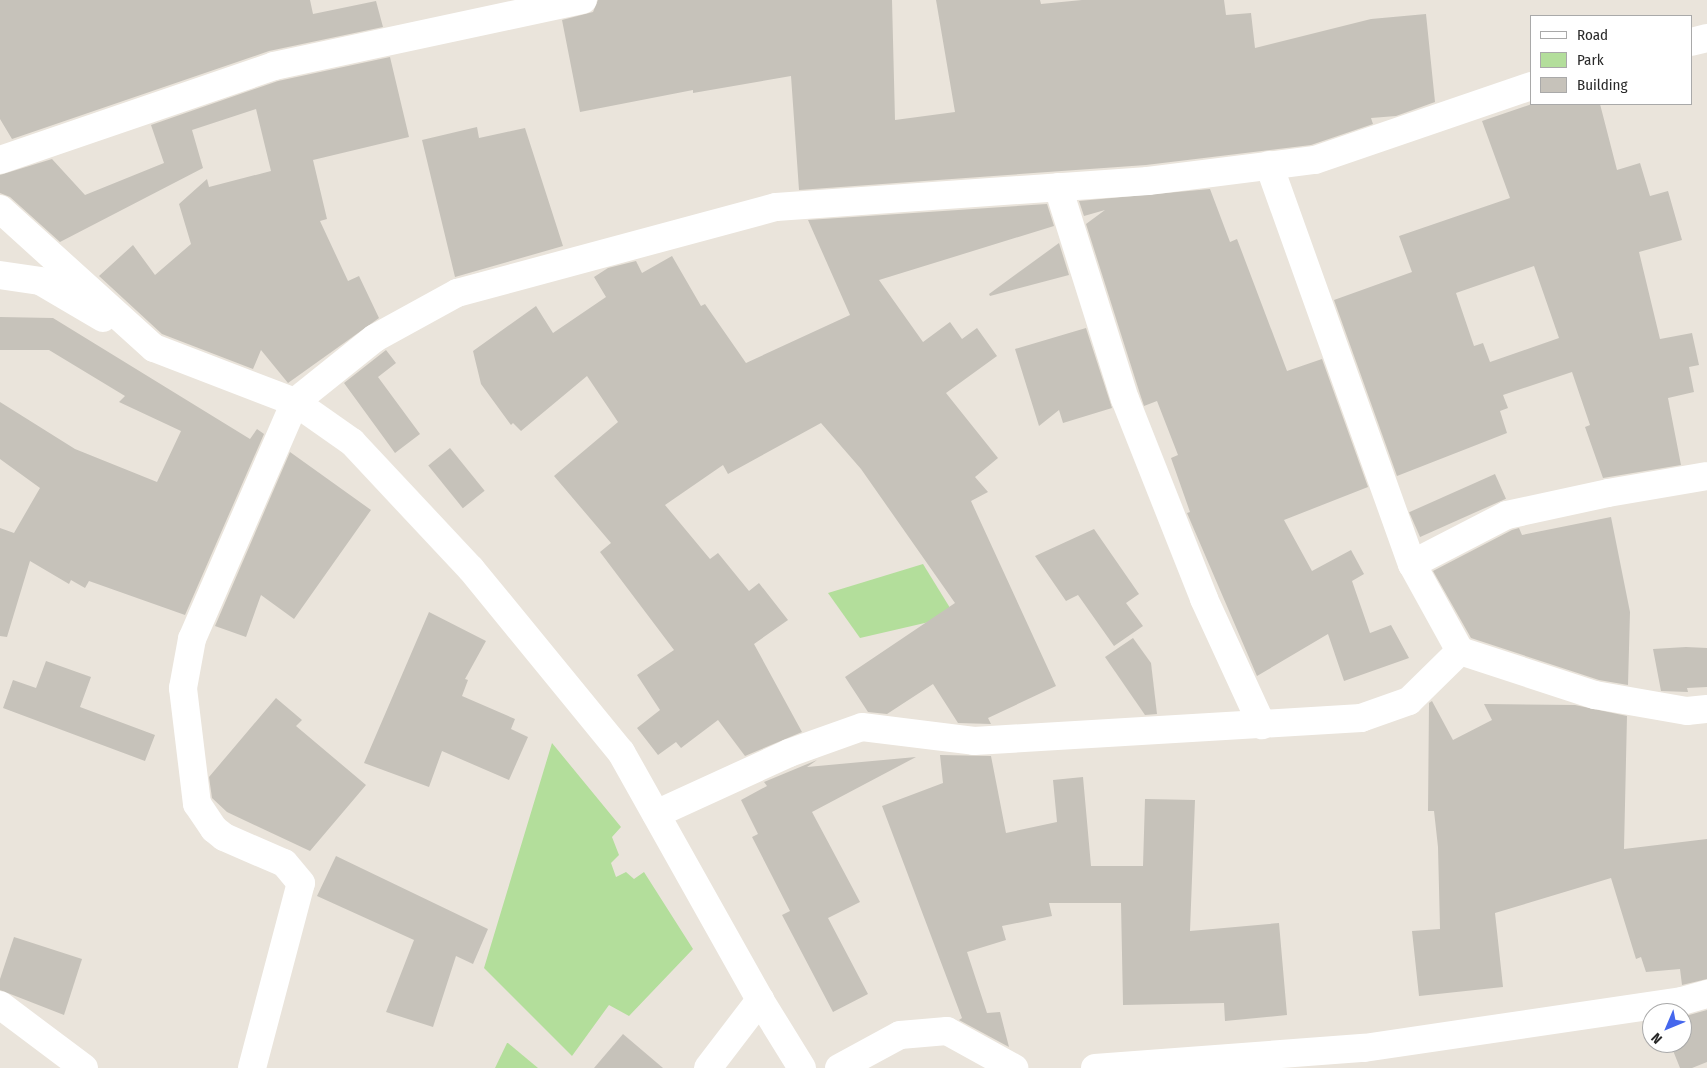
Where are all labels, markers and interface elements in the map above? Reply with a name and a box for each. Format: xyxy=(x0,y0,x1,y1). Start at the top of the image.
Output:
legend xyxy=(1530,15,1692,105)
text: Road xyxy=(1577,26,1608,44)
text: Park xyxy=(1577,51,1604,69)
text: Building xyxy=(1577,76,1628,94)
north arrow xyxy=(1642,1003,1692,1053)
text: N xyxy=(1648,1029,1666,1047)

